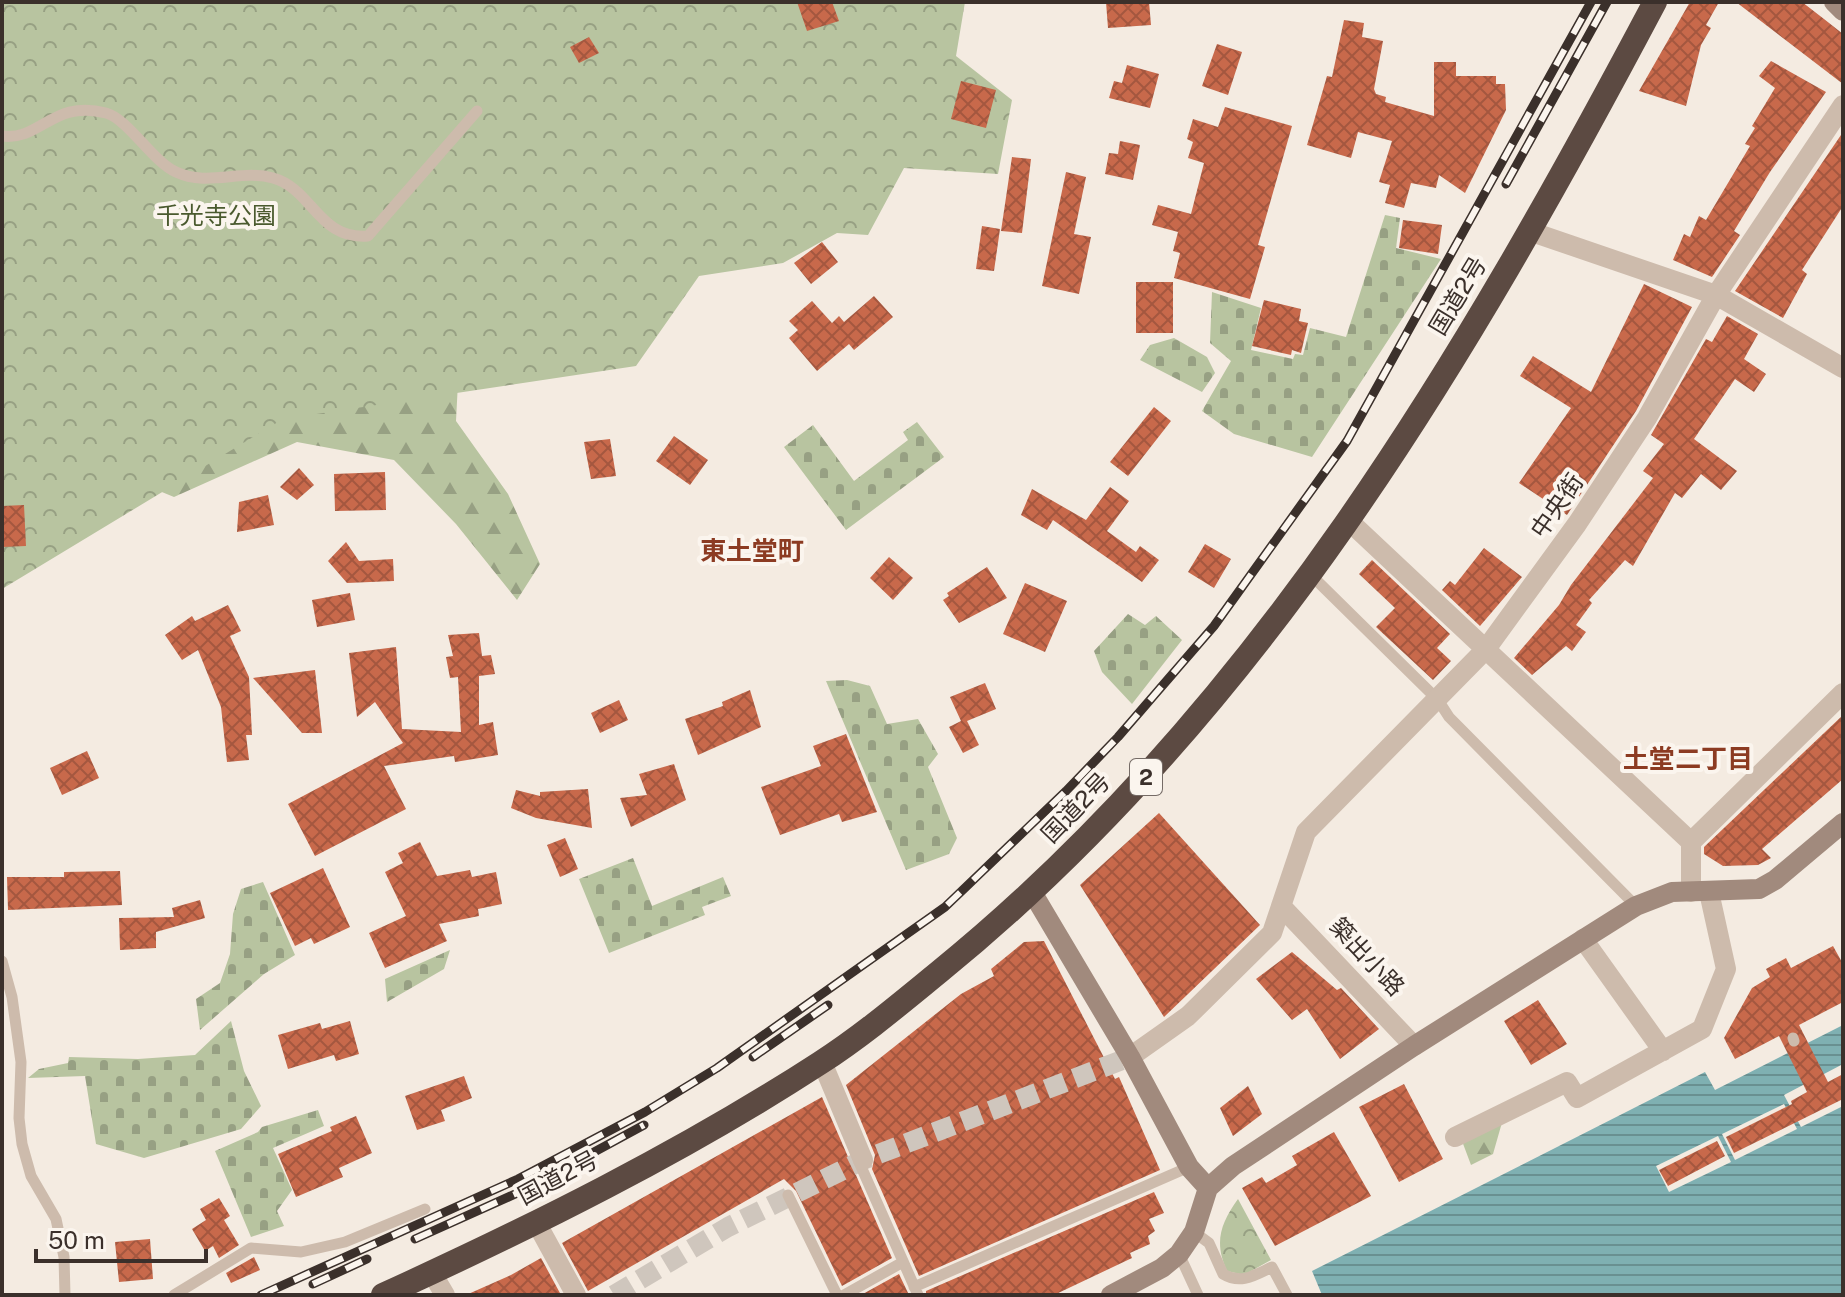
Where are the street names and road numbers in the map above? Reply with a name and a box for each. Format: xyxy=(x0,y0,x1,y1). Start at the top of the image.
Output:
street label: 国道2号 xyxy=(1423,251,1491,340)
street label: 中央街 xyxy=(1524,468,1588,543)
road number: 2 xyxy=(1130,759,1162,795)
street label: 国道2号 xyxy=(1035,767,1115,848)
street label: 築出小路 xyxy=(1325,912,1411,1001)
street label: 国道2号 xyxy=(513,1144,602,1210)

